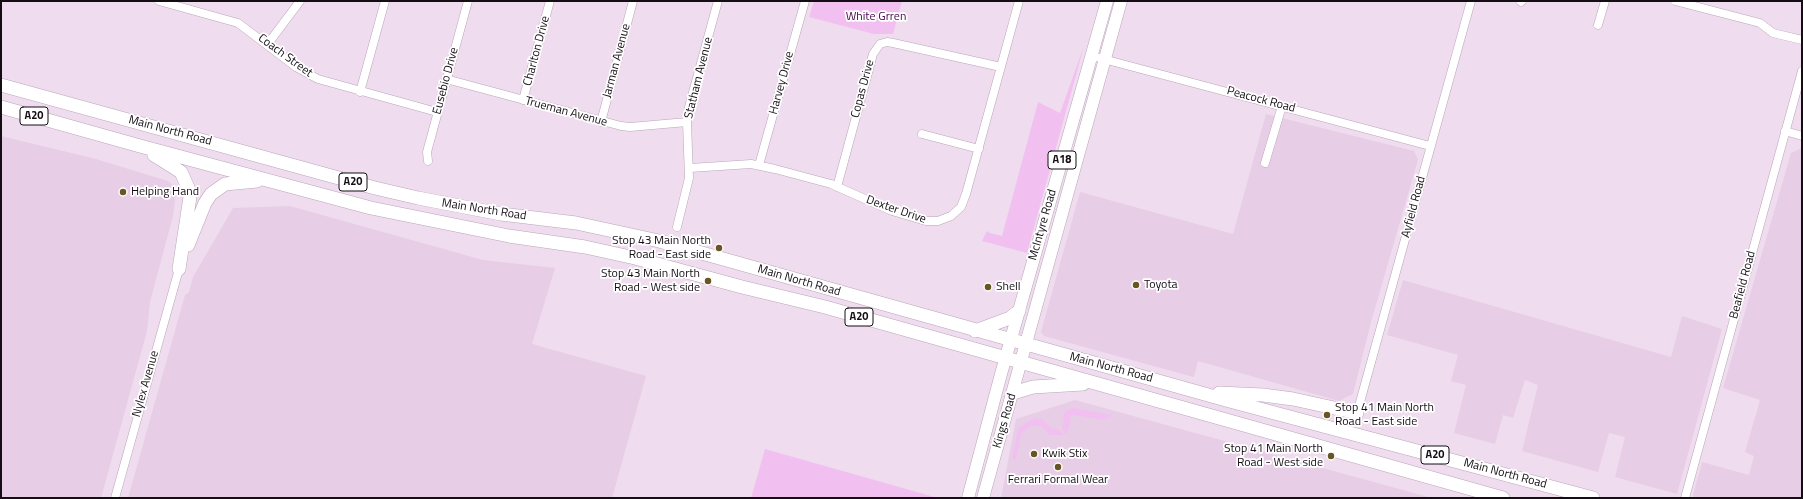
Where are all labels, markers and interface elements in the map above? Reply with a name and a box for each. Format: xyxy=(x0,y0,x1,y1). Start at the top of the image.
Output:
park label: White Grren xyxy=(846,10,906,24)
street label: Charlton Drive xyxy=(521,14,553,88)
street label: Jarman Avenue xyxy=(600,22,634,100)
street label: Coach Street xyxy=(255,31,315,81)
street label: Statham Avenue xyxy=(682,36,716,120)
street label: Eusebio Drive xyxy=(430,46,462,116)
street label: Harvey Drive xyxy=(767,50,797,116)
street label: Copas Drive xyxy=(848,58,878,120)
street label: Peacock Road xyxy=(1225,84,1297,116)
street label: Trueman Avenue xyxy=(523,94,609,130)
road number: A20 xyxy=(20,107,48,125)
street label: Main North Road xyxy=(127,113,213,149)
road number: A18 xyxy=(1048,151,1076,169)
road number: A20 xyxy=(339,173,367,191)
street label: Ayfield Road xyxy=(1399,175,1429,239)
place label: Helping Hand xyxy=(131,185,199,199)
marker: Helping Hand xyxy=(118,187,128,197)
street label: McIntyre Road xyxy=(1026,188,1060,262)
street label: Dexter Drive xyxy=(864,193,928,227)
street label: Main North Road xyxy=(441,196,527,224)
place label: Stop 43 Main North Road - East side xyxy=(612,234,711,262)
marker: Stop 43 Main North Road - East side xyxy=(714,243,724,253)
street label: Beafield Road xyxy=(1727,249,1759,321)
street label: Main North Road xyxy=(756,262,842,300)
place label: Stop 43 Main North Road - West side xyxy=(601,267,700,295)
marker: Stop 43 Main North Road - West side xyxy=(703,276,713,286)
place label: Toyota xyxy=(1144,278,1178,292)
place label: Shell xyxy=(996,280,1021,294)
marker: Toyota xyxy=(1131,280,1141,290)
marker: Shell xyxy=(983,282,993,292)
road number: A20 xyxy=(845,308,873,326)
street label: Nylex Avenue xyxy=(130,349,162,419)
street label: Main North Road xyxy=(1068,350,1154,386)
street label: Kings Road xyxy=(990,392,1020,450)
place label: Stop 41 Main North Road - East side xyxy=(1335,401,1434,429)
marker: Stop 41 Main North Road - East side xyxy=(1322,410,1332,420)
place label: Stop 41 Main North Road - West side xyxy=(1224,442,1323,470)
road number: A20 xyxy=(1421,446,1449,464)
place label: Kwik Stix xyxy=(1042,447,1087,461)
marker: Kwik Stix xyxy=(1029,449,1039,459)
marker: Stop 41 Main North Road - West side xyxy=(1326,451,1336,461)
street label: Main North Road xyxy=(1462,456,1548,492)
marker: Ferrari Formal Wear xyxy=(1053,462,1063,472)
place label: Ferrari Formal Wear xyxy=(1008,473,1108,487)

